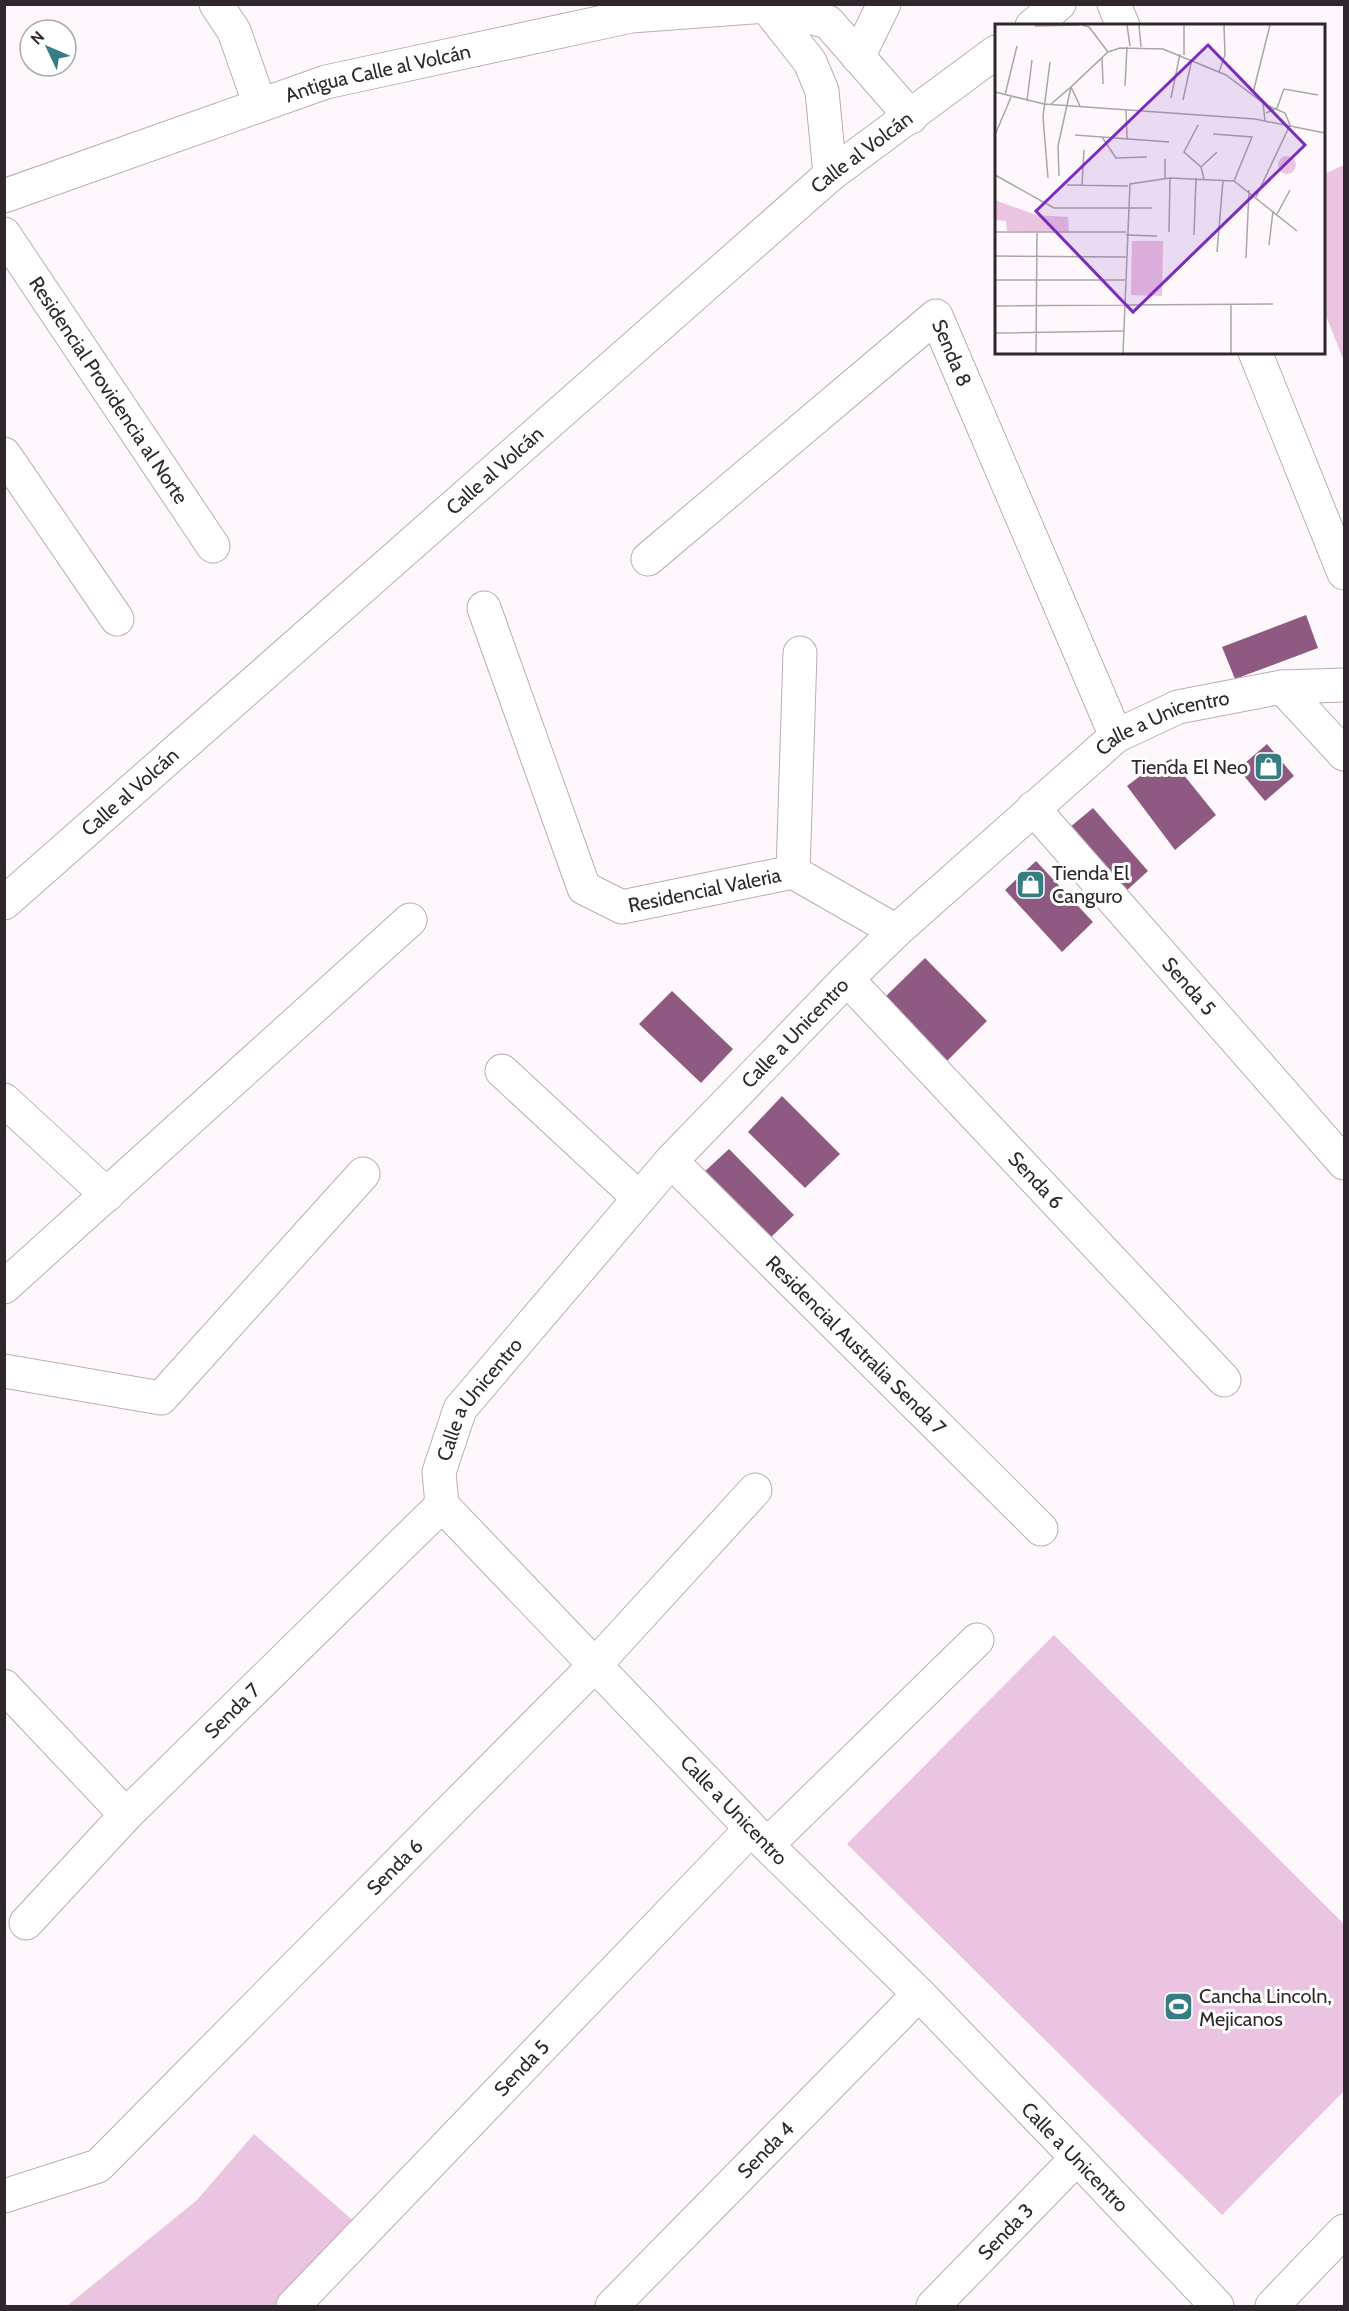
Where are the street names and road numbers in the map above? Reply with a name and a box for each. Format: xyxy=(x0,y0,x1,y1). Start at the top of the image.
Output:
street label: Antigua Calle al Volcán xyxy=(282,39,473,108)
street label: Calle al Volcán xyxy=(806,106,917,198)
street label: Residencial Providencia al Norte xyxy=(24,272,193,508)
street label: Senda 8 xyxy=(927,316,977,390)
street label: Calle al Volcán xyxy=(441,421,548,520)
street label: Calle a Unicentro xyxy=(1090,685,1231,761)
street label: Calle al Volcán xyxy=(77,743,184,841)
street label: Residencial Valeria xyxy=(626,863,783,917)
street label: Senda 5 xyxy=(1157,952,1221,1020)
street label: Calle a Unicentro xyxy=(736,973,853,1093)
street label: Senda 6 xyxy=(1003,1146,1069,1214)
street label: Residencial Australia Senda 7 xyxy=(761,1250,951,1440)
street label: Calle a Unicentro xyxy=(432,1333,527,1464)
street label: Senda 7 xyxy=(199,1678,265,1743)
street label: Calle a Unicentro xyxy=(675,1750,793,1870)
street label: Senda 6 xyxy=(362,1834,428,1900)
street label: Senda 5 xyxy=(489,2035,554,2101)
street label: Calle a Unicentro xyxy=(1016,2097,1134,2217)
street label: Senda 4 xyxy=(733,2116,799,2183)
street label: Senda 3 xyxy=(973,2198,1038,2265)

